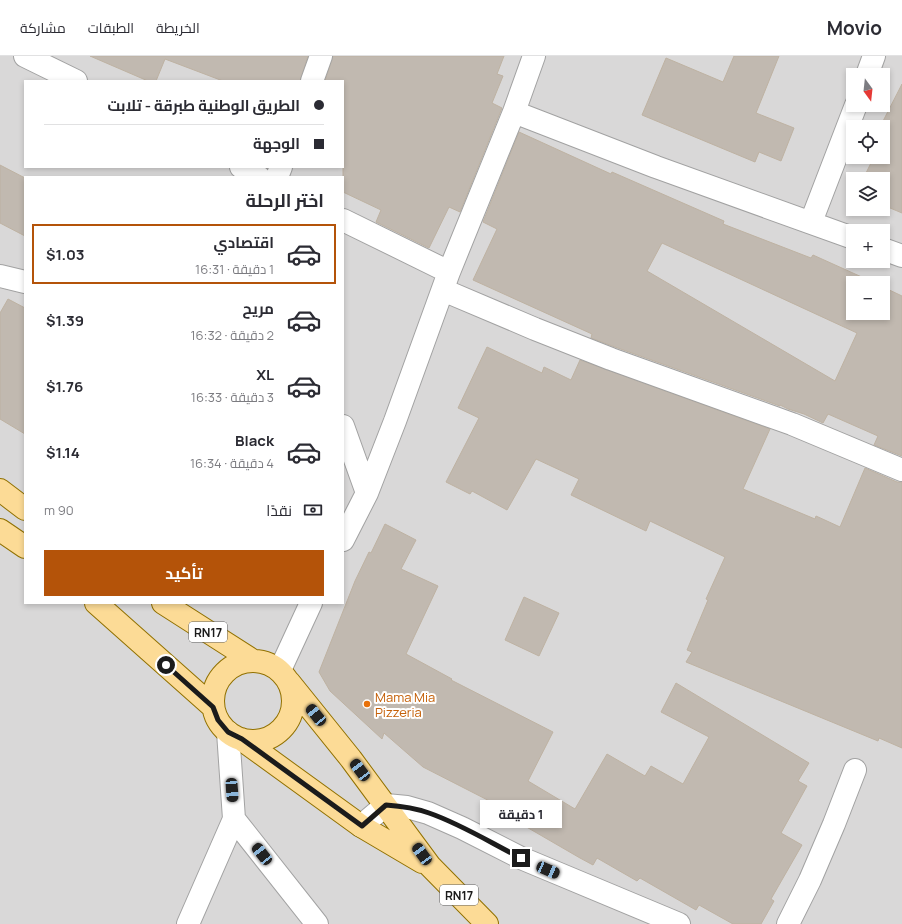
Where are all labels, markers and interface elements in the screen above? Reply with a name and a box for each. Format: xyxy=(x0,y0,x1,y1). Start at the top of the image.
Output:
text: Movio xyxy=(827,15,882,41)
text: مشاركة xyxy=(20,18,66,37)
text: الطبقات xyxy=(88,18,134,37)
text: الخريطة xyxy=(156,18,200,37)
north arrow xyxy=(846,68,890,112)
map controls xyxy=(846,68,890,320)
text: الطريق الوطنية طبرقة - تلابت xyxy=(108,95,300,116)
button: locate xyxy=(846,120,890,164)
text: الوجهة xyxy=(253,133,300,154)
button: layers xyxy=(846,172,890,216)
text: اختر الرحلة xyxy=(246,188,324,212)
button: + xyxy=(846,224,890,268)
text: اقتصادي xyxy=(214,232,274,253)
icon: car xyxy=(286,236,322,272)
text: $1.03 xyxy=(46,244,85,265)
text: 1 دقيقة · 16:31 xyxy=(195,260,274,278)
button: − xyxy=(846,276,890,320)
text: مريح xyxy=(242,298,274,319)
icon: car xyxy=(286,302,322,338)
text: $1.39 xyxy=(46,310,84,331)
text: 2 دقيقة · 16:32 xyxy=(190,326,274,344)
text: XL xyxy=(256,364,274,385)
icon: car xyxy=(286,368,322,404)
text: $1.76 xyxy=(46,376,83,397)
text: 3 دقيقة · 16:33 xyxy=(191,388,274,406)
text: Black xyxy=(235,430,274,451)
icon: car xyxy=(286,434,322,470)
text: $1.14 xyxy=(46,442,80,463)
text: 4 دقيقة · 16:34 xyxy=(190,454,274,472)
icon: cash xyxy=(302,499,324,521)
text: نقدًا xyxy=(266,500,292,521)
text: 90 m xyxy=(44,501,74,519)
button: تأكيد xyxy=(44,550,324,596)
road number: RN17 xyxy=(189,622,227,642)
route start xyxy=(157,656,175,674)
place label: Mama Mia Pizzeria xyxy=(375,688,435,721)
marker: Mama Mia Pizzeria xyxy=(362,699,372,709)
car xyxy=(304,702,328,728)
car xyxy=(348,757,372,783)
car xyxy=(225,778,239,802)
callout: 1 دقيقة xyxy=(480,800,562,828)
text: 1 دقيقة xyxy=(498,805,544,823)
car xyxy=(250,841,274,867)
car xyxy=(410,841,434,867)
route end xyxy=(512,849,530,867)
car xyxy=(535,860,561,880)
road number: RN17 xyxy=(440,885,478,905)

